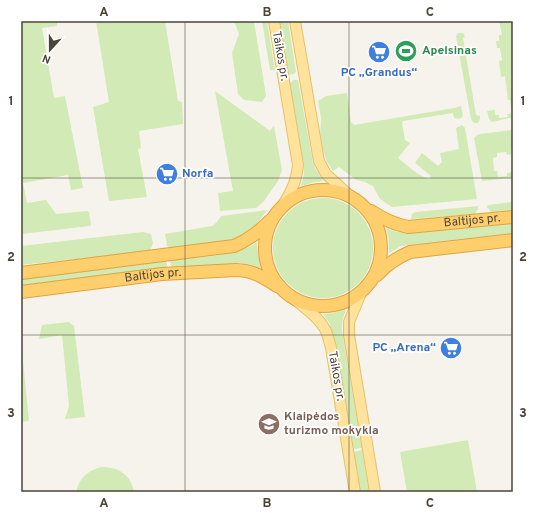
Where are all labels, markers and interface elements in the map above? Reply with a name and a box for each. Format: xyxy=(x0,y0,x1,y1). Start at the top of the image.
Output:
text: A xyxy=(99,5,109,21)
text: B xyxy=(263,5,272,21)
text: C xyxy=(426,5,434,21)
north arrow xyxy=(30,30,70,70)
street label: Taikos pr. xyxy=(268,30,292,82)
sports icon: Apelsinas xyxy=(393,38,419,64)
supermarket icon: PC „Grandus“ xyxy=(366,39,392,65)
place label: Apelsinas xyxy=(422,43,477,59)
text: N xyxy=(41,50,53,66)
place label: PC „Grandus“ xyxy=(341,65,418,81)
text: 1 xyxy=(8,94,14,110)
text: 1 xyxy=(520,94,526,110)
supermarket icon: Norfa xyxy=(154,161,180,187)
place label: Norfa xyxy=(182,166,213,182)
street label: Baltijos pr. xyxy=(443,210,502,232)
text: 2 xyxy=(7,250,15,266)
text: 2 xyxy=(519,250,527,266)
street label: Baltijos pr. xyxy=(124,265,182,287)
supermarket icon: PC „Arena“ xyxy=(438,335,464,361)
place label: PC „Arena“ xyxy=(372,340,436,356)
street label: Taikos pr. xyxy=(324,350,348,402)
text: 3 xyxy=(7,406,15,422)
text: 3 xyxy=(519,406,527,422)
place label: Klaipėdos turizmo mokykla xyxy=(284,409,379,439)
school or university icon: Klaipėdos turizmo mokykla xyxy=(256,411,282,437)
text: A xyxy=(99,496,109,512)
text: B xyxy=(263,496,272,512)
text: C xyxy=(426,496,434,512)

